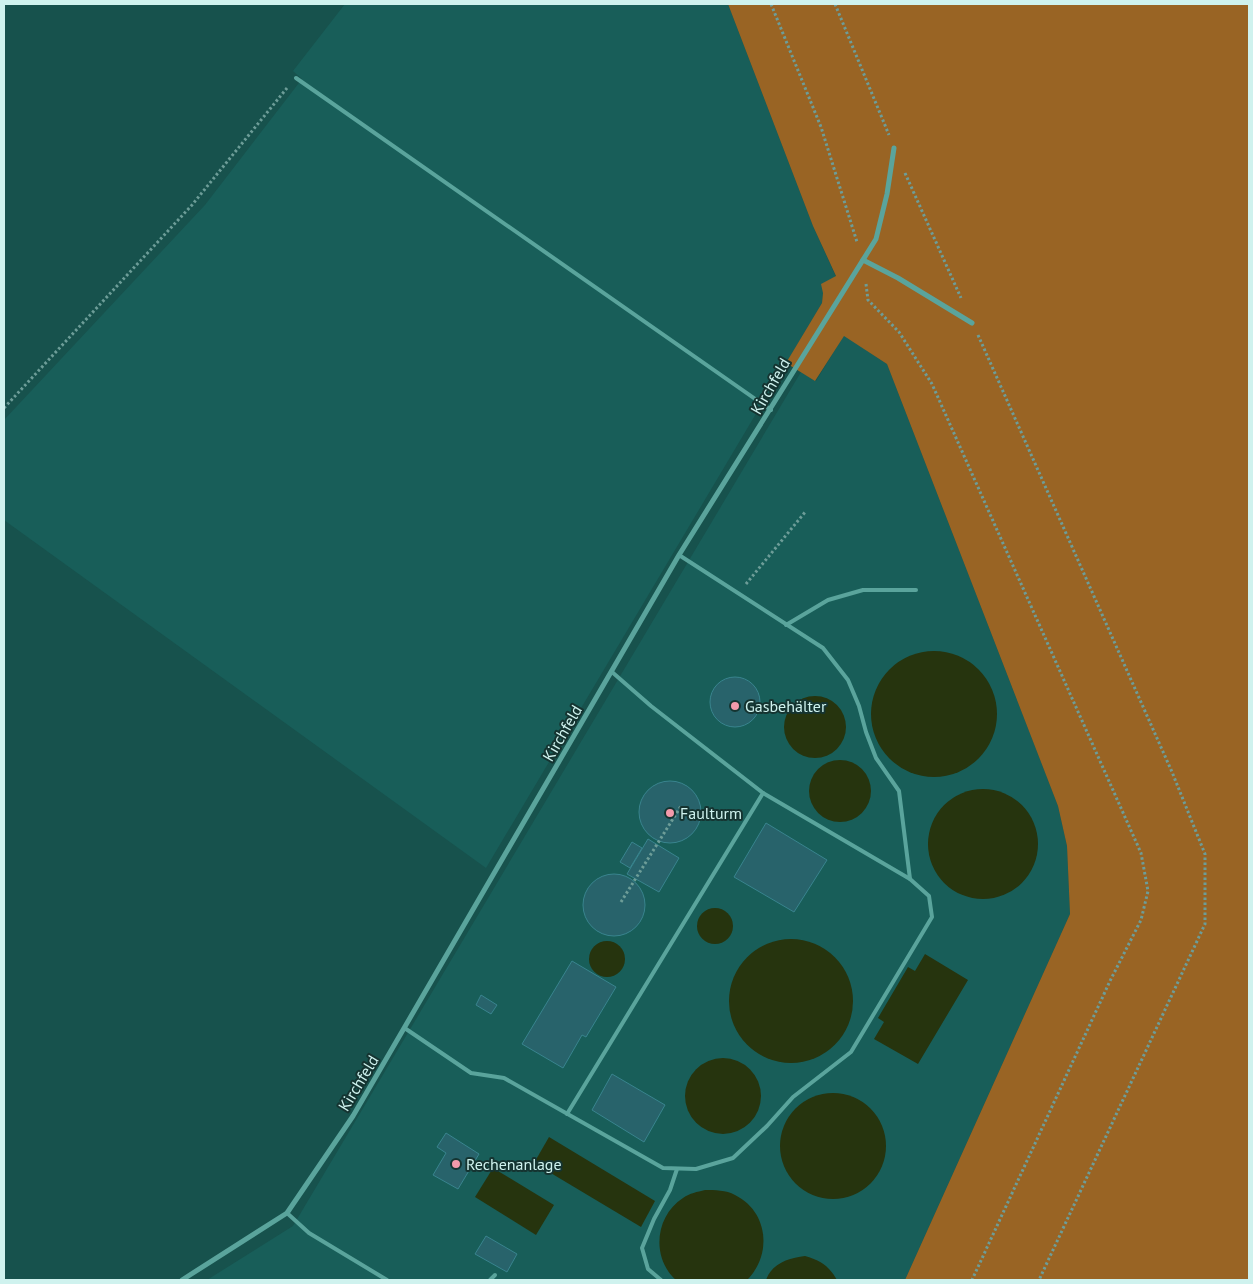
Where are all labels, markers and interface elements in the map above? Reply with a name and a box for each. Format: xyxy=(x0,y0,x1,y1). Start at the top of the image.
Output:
street label: Kirchfeld xyxy=(746,354,794,418)
place label: Gasbehälter xyxy=(745,696,827,716)
marker: Gasbehälter xyxy=(729,700,741,712)
street label: Kirchfeld xyxy=(538,701,586,765)
place label: Faulturm xyxy=(680,803,742,823)
marker: Faulturm xyxy=(664,807,676,819)
street label: Kirchfeld xyxy=(334,1051,382,1115)
place label: Rechenanlage xyxy=(466,1154,562,1174)
marker: Rechenanlage xyxy=(450,1158,462,1170)

